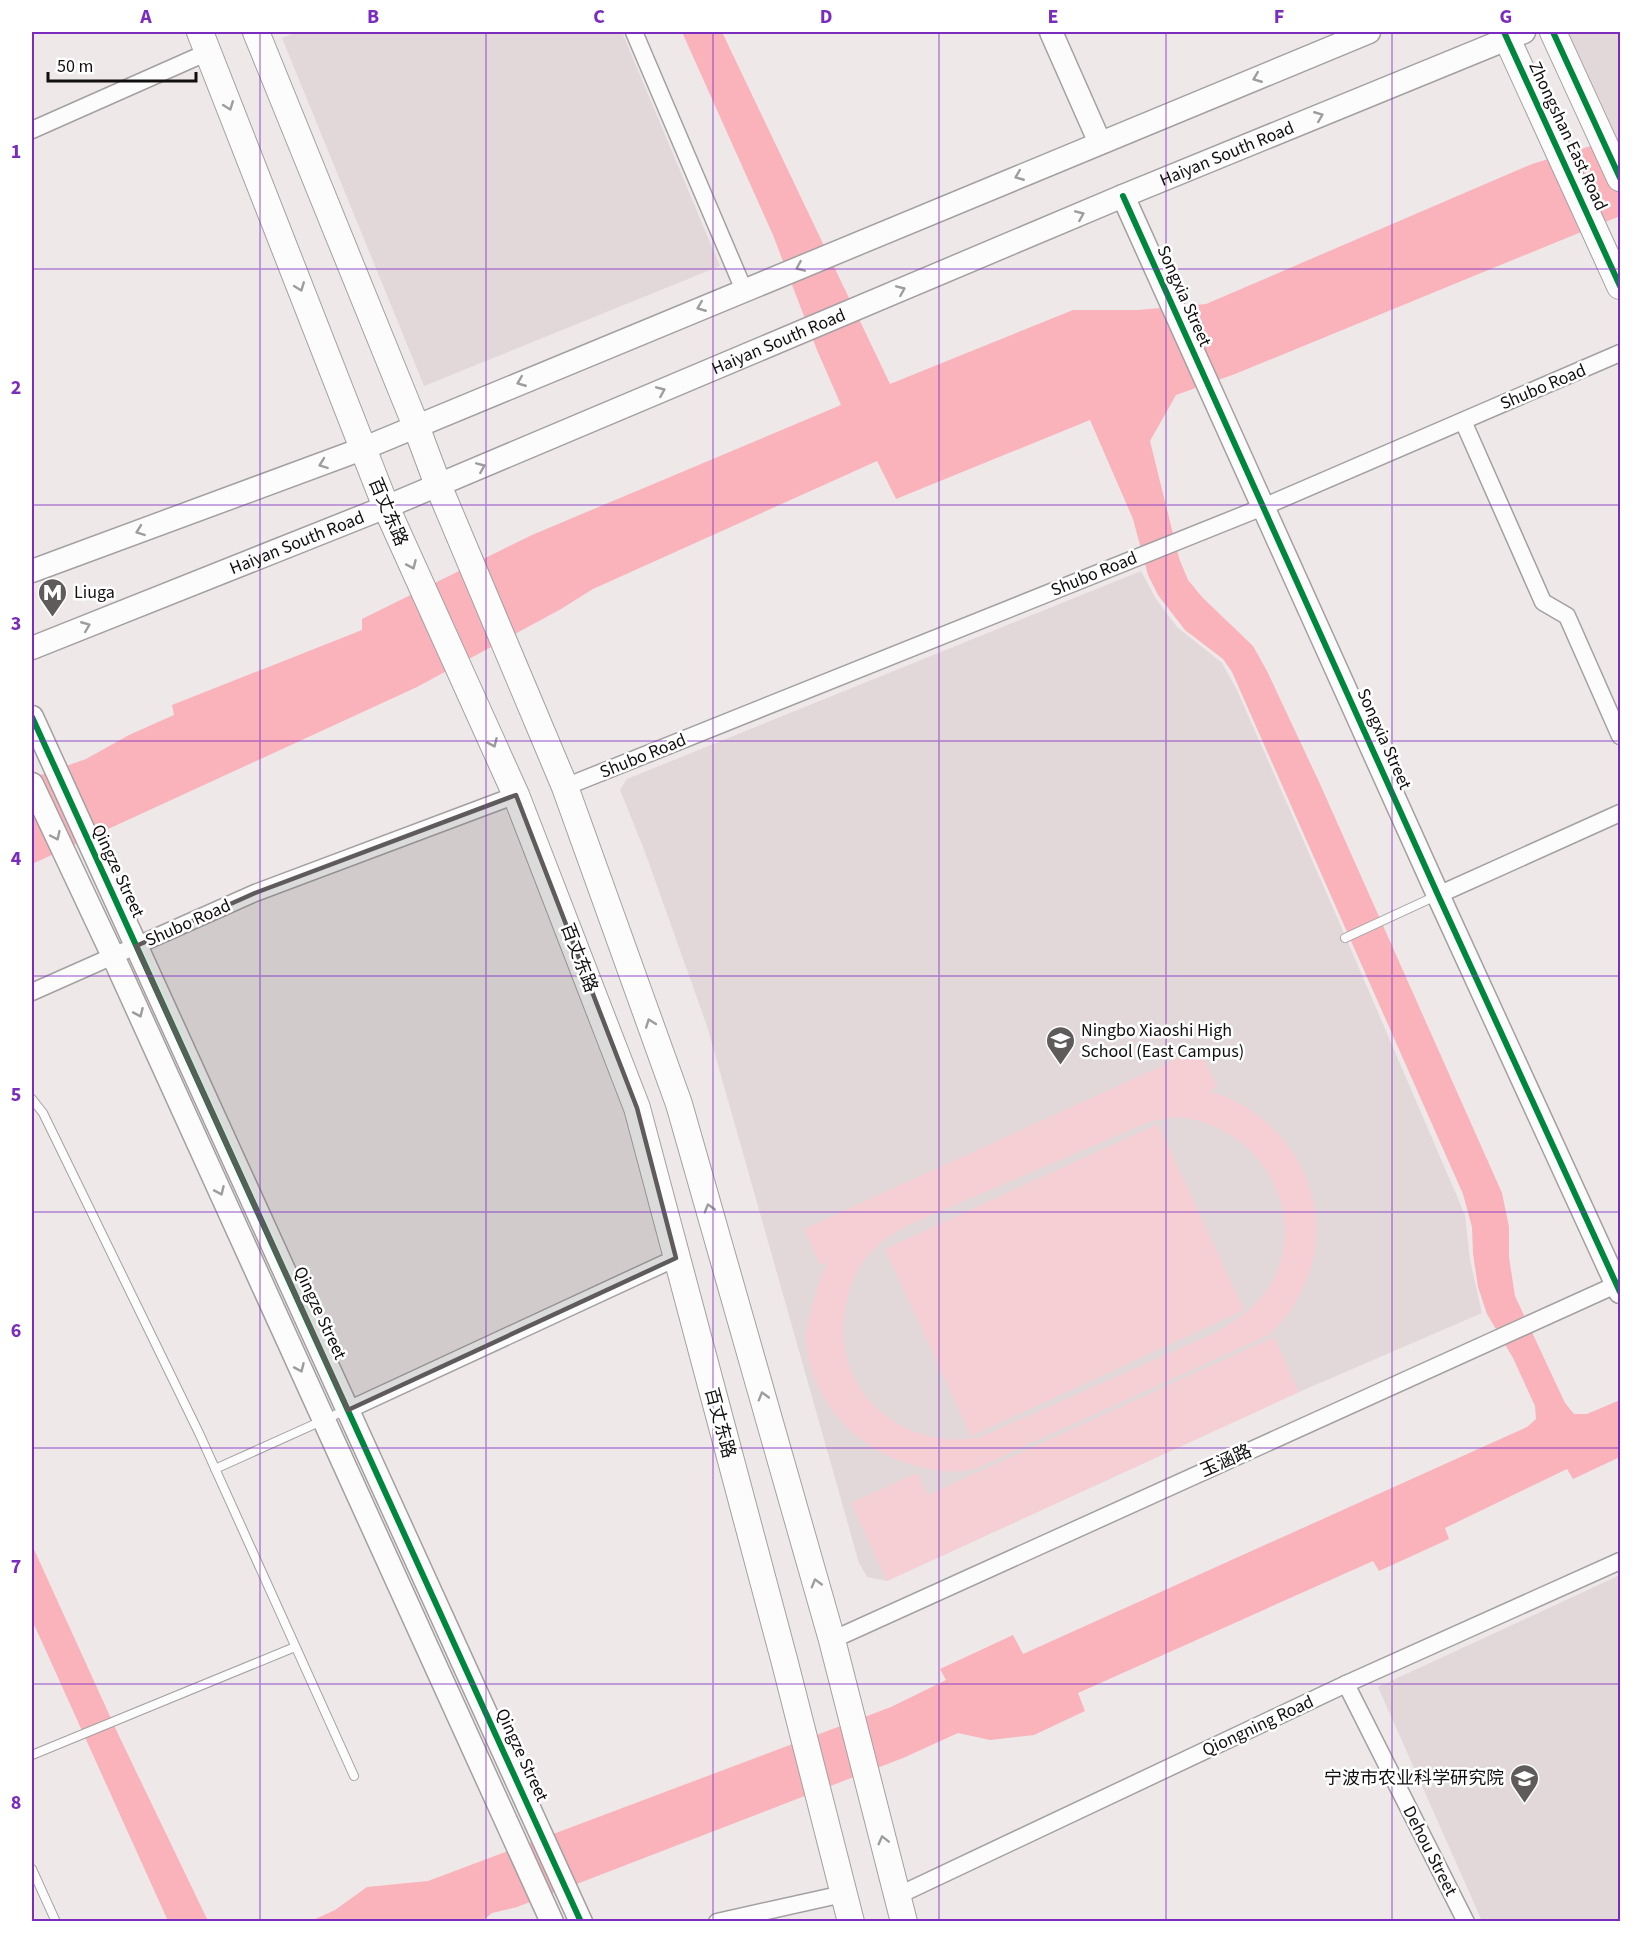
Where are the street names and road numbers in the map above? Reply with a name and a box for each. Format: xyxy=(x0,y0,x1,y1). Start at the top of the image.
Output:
street label: Zhongshan East Road xyxy=(1522,57,1614,215)
street label: Haiyan South Road xyxy=(1156,115,1298,192)
street label: Songxia Street xyxy=(1151,241,1217,351)
street label: Haiyan South Road xyxy=(708,302,849,381)
street label: Shubo Road xyxy=(1496,358,1590,416)
street label: 百丈东路 xyxy=(362,474,414,550)
street label: Haiyan South Road xyxy=(226,504,368,581)
street label: Shubo Road xyxy=(1047,545,1141,603)
street label: Songxia Street xyxy=(1351,684,1417,794)
street label: Shubo Road xyxy=(596,727,690,785)
street label: Qingze Street xyxy=(86,820,150,922)
street label: Shubo Road xyxy=(141,893,235,953)
street label: 百丈东路 xyxy=(554,920,604,996)
street label: Qingze Street xyxy=(288,1262,352,1364)
street label: 百丈东路 xyxy=(699,1385,741,1461)
street label: 玉涵路 xyxy=(1196,1439,1256,1483)
street label: Qiongning Road xyxy=(1198,1689,1318,1763)
street label: Qingze Street xyxy=(490,1704,554,1806)
street label: Dehou Street xyxy=(1397,1802,1463,1900)

